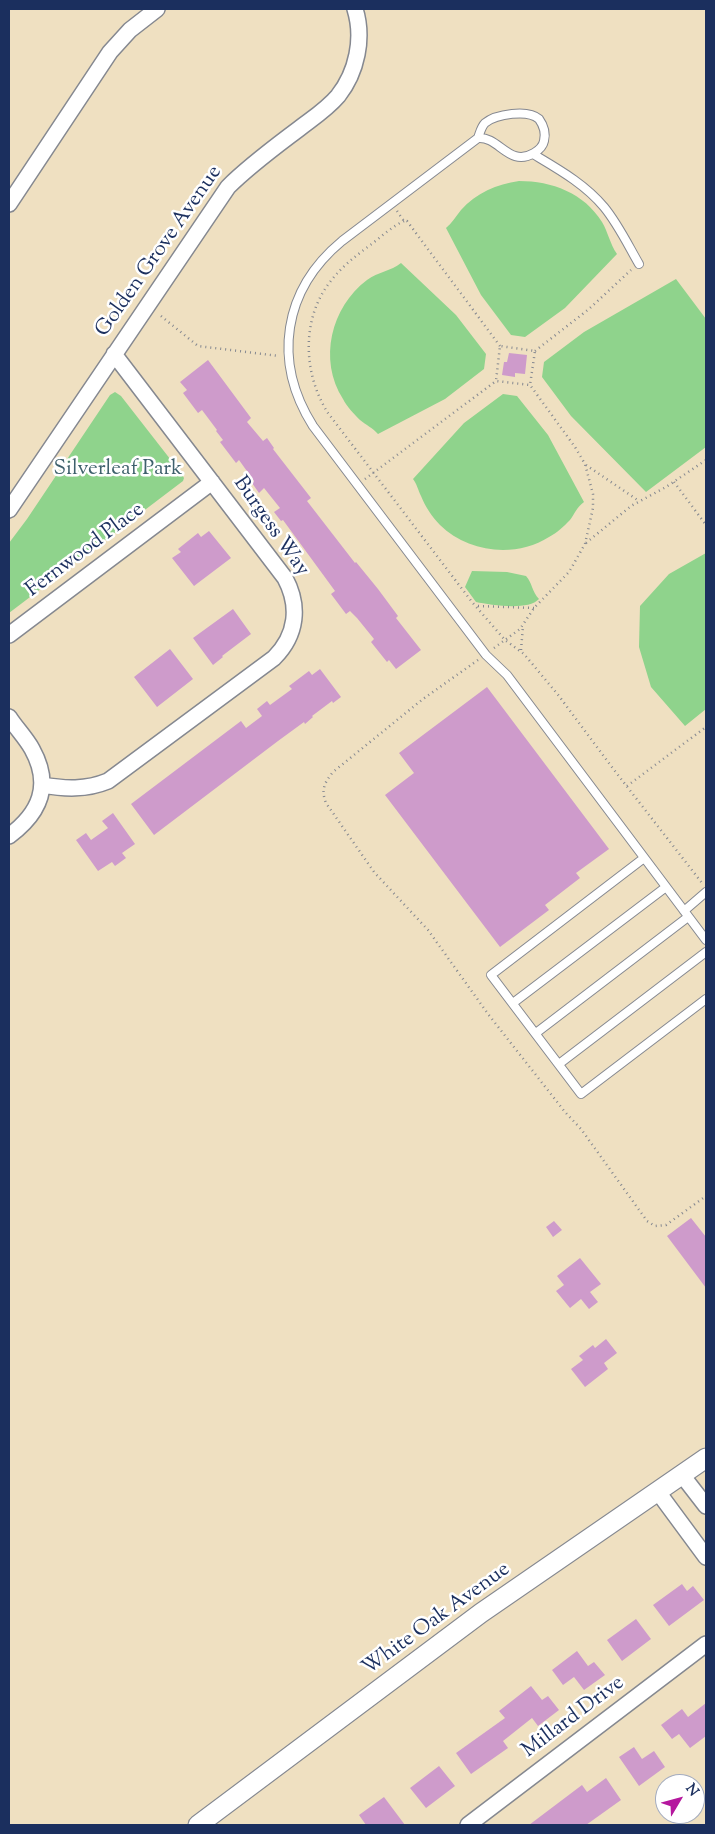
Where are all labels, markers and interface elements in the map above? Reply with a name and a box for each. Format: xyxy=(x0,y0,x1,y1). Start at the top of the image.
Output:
street label: Golden Grove Avenue xyxy=(91,162,229,342)
park label: Silverleaf Park xyxy=(53,457,183,483)
street label: Burgess Way xyxy=(226,472,314,582)
street label: Fernwood Place xyxy=(22,498,150,604)
street label: White Oak Avenue xyxy=(358,1558,516,1682)
street label: Millard Drive xyxy=(518,1671,630,1765)
north arrow xyxy=(655,1774,705,1824)
text: N xyxy=(680,1780,703,1801)

